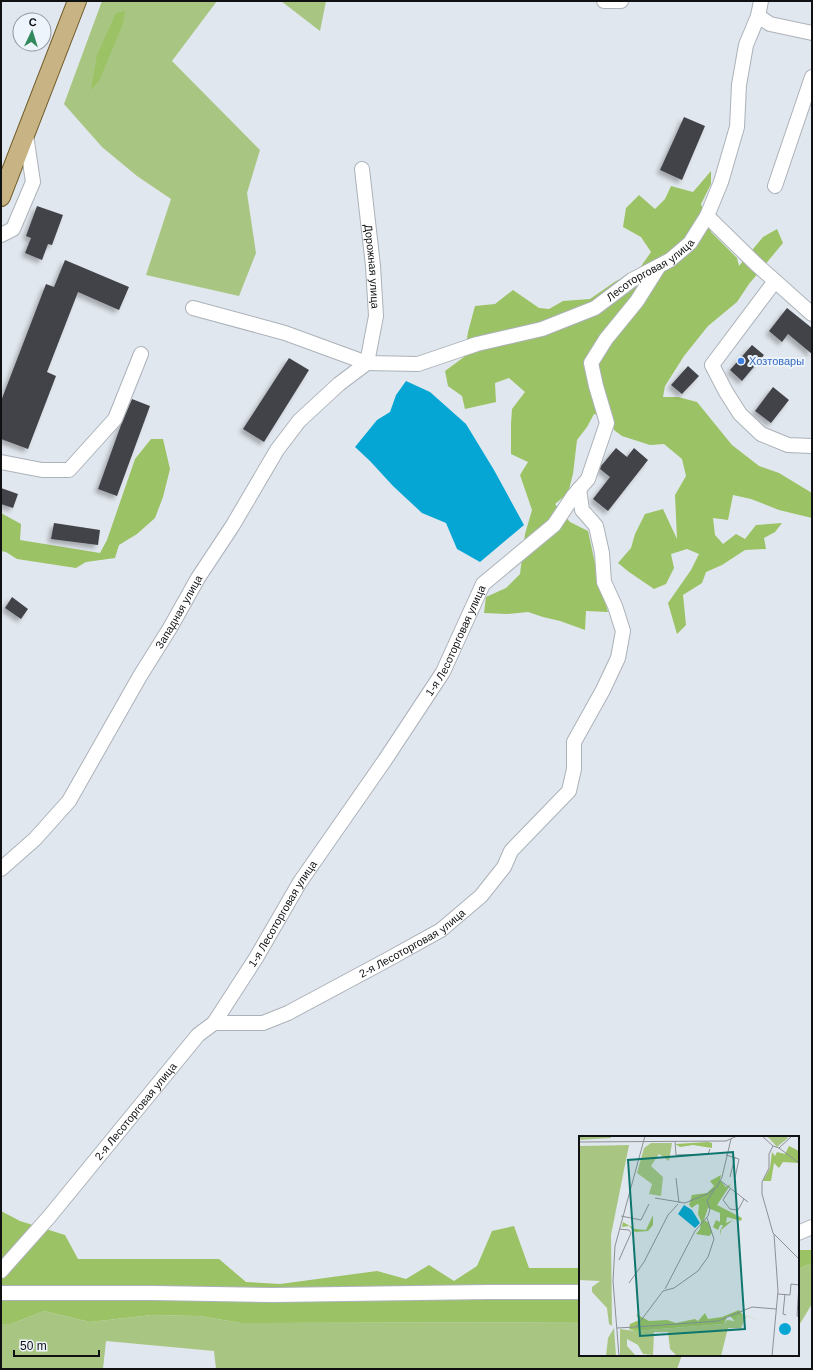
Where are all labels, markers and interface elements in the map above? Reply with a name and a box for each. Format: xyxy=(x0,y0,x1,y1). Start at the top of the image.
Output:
north arrow xyxy=(12,12,52,52)
text: С xyxy=(28,16,37,28)
street label: Дорожная улица xyxy=(362,224,382,310)
street label: Лесоторговая улица xyxy=(604,236,697,303)
place label: Хозтовары xyxy=(749,355,804,367)
marker: Хозтовары xyxy=(736,356,746,366)
street label: Западная улица xyxy=(153,572,205,651)
street label: 1-я Лесоторговая улица xyxy=(423,583,488,698)
street label: 1-я Лесоторговая улица xyxy=(246,858,320,969)
street label: 2-я Лесоторговая улица xyxy=(357,906,468,980)
street label: 2-я Лесоторговая улица xyxy=(92,1060,179,1162)
inset map xyxy=(579,1136,799,1356)
scale bar xyxy=(14,1332,99,1358)
text: 50 m xyxy=(20,1339,47,1353)

